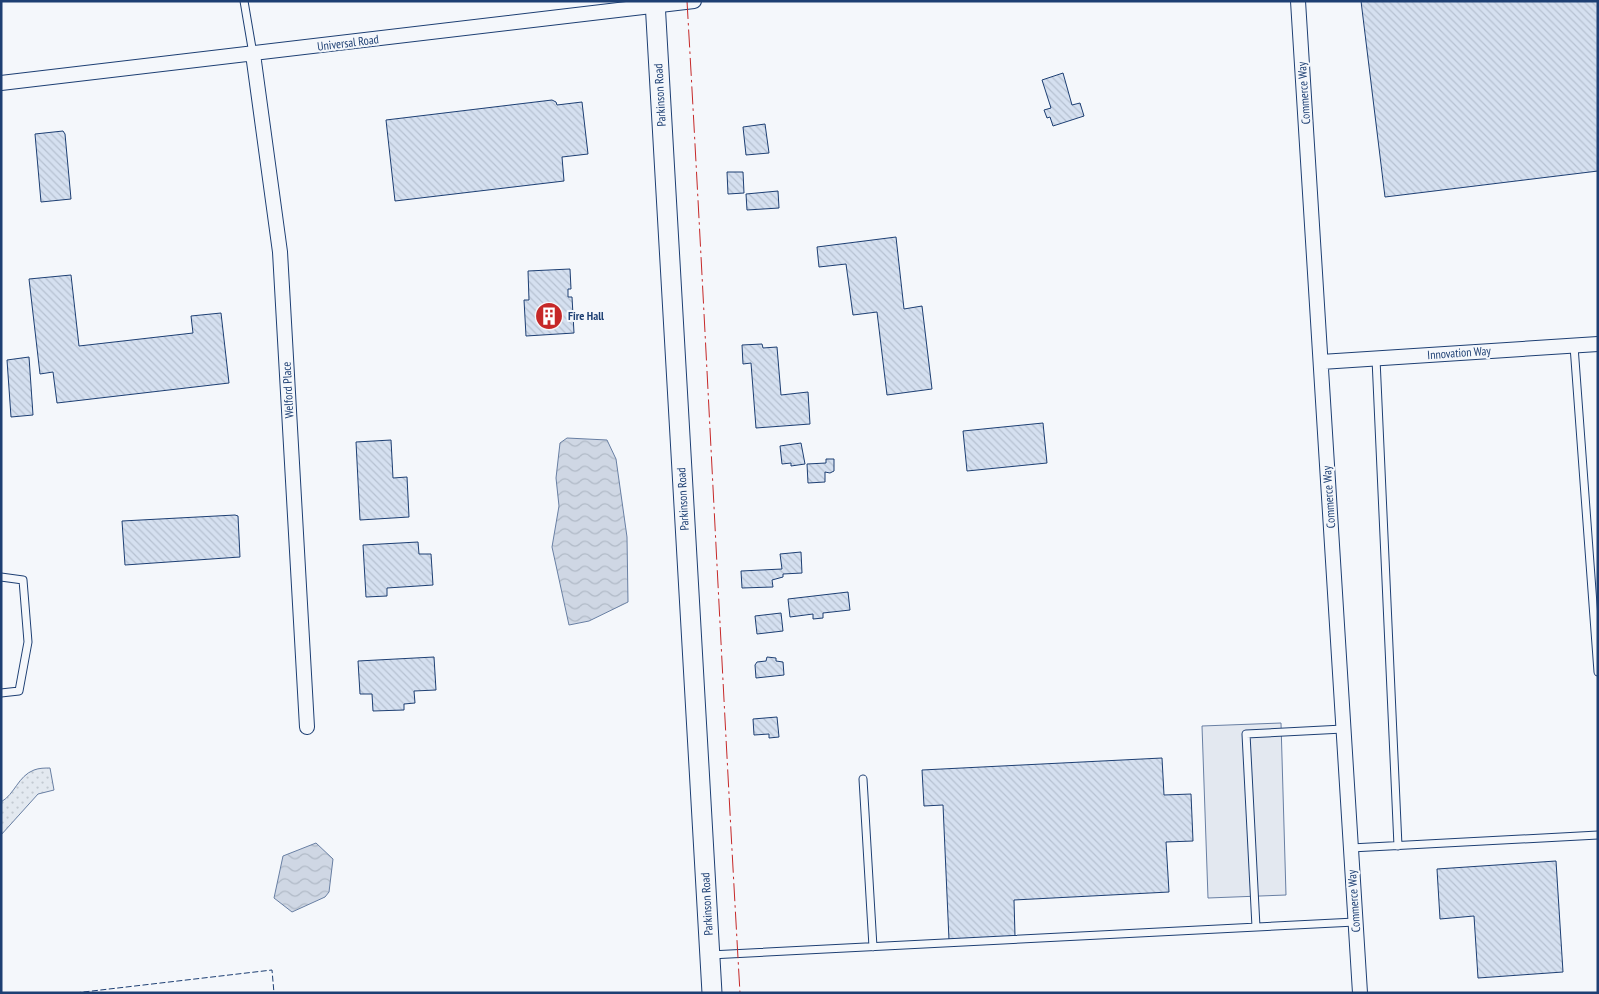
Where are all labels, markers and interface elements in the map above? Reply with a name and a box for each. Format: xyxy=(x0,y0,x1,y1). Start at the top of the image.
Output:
street label: Universal Road xyxy=(316,31,379,54)
street label: Commerce Way xyxy=(1294,61,1313,125)
street label: Parkinson Road xyxy=(650,63,669,127)
building icon: Fire Hall xyxy=(534,301,564,331)
place label: Fire Hall xyxy=(568,308,604,323)
street label: Innovation Way xyxy=(1427,343,1492,362)
street label: Welford Place xyxy=(279,361,296,419)
street label: Commerce Way xyxy=(1319,465,1338,529)
street label: Parkinson Road xyxy=(673,467,692,531)
street label: Commerce Way xyxy=(1344,869,1363,933)
street label: Parkinson Road xyxy=(697,872,716,936)

